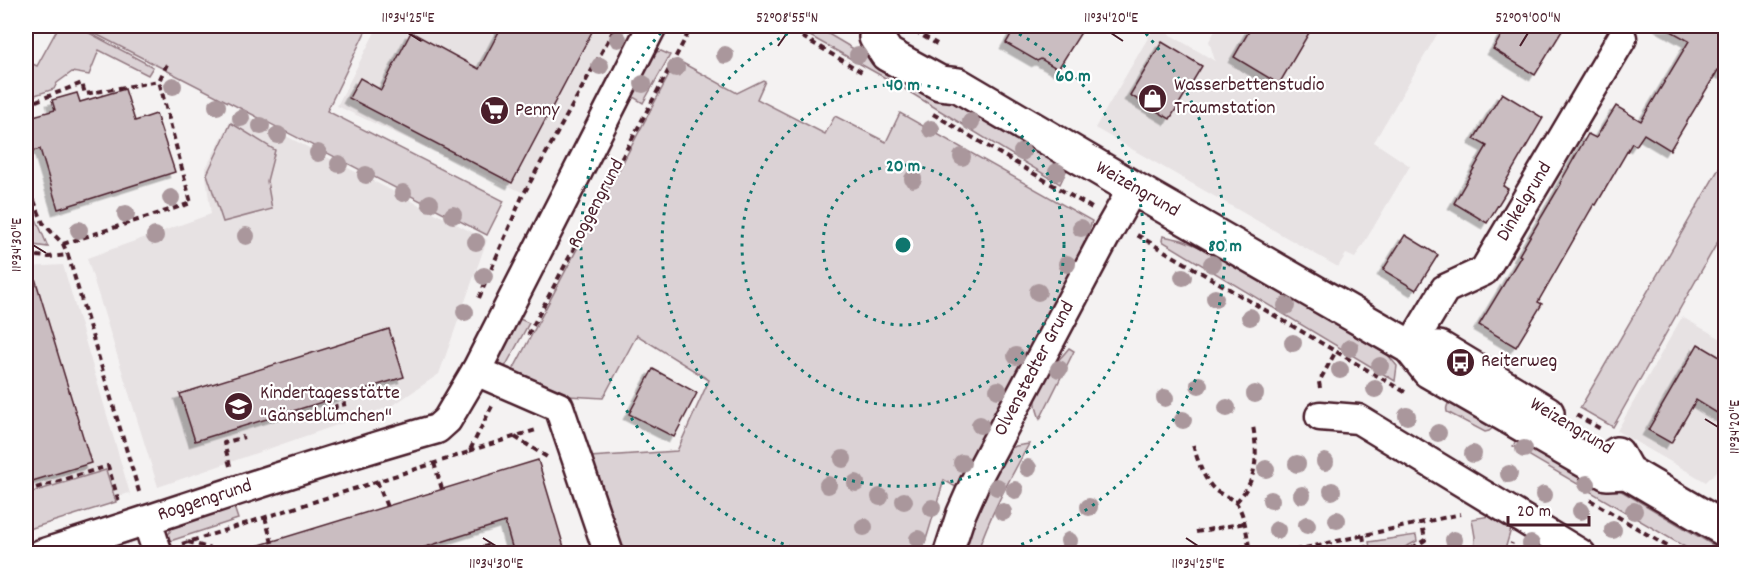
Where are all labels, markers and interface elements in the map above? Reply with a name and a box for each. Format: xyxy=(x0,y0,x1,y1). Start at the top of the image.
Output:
text: 11°34'25"E xyxy=(382,8,435,30)
text: 52°08'55"N xyxy=(756,8,818,30)
text: 11°34'20"E xyxy=(1084,8,1138,30)
text: 52°09'00"N xyxy=(1495,8,1561,30)
text: 60 m xyxy=(1055,65,1091,90)
place label: Wasserbettenstudio Traumstation xyxy=(1174,72,1325,123)
text: 40 m xyxy=(886,74,920,99)
shop icon: Wasserbettenstudio Traumstation xyxy=(1137,82,1169,114)
supermarket icon: Penny xyxy=(478,95,510,127)
place label: Penny xyxy=(515,97,560,125)
street label: Roggengrund xyxy=(562,154,632,254)
text: 20 m xyxy=(886,155,920,180)
street label: Weizengrund xyxy=(1090,155,1184,225)
street label: Dinkelgrund xyxy=(1490,157,1560,247)
text: 11°34'30"E xyxy=(7,218,29,272)
centre of rings xyxy=(893,235,913,255)
text: 80 m xyxy=(1208,235,1242,260)
street label: Olvenstedter Grund xyxy=(988,296,1082,442)
bus stop icon: Reiterweg xyxy=(1444,346,1476,378)
place label: Reiterweg xyxy=(1481,348,1557,376)
place label: Kindertagesstätte "Gänseblümchen" xyxy=(260,380,400,431)
school or university icon: Kindertagesstätte "Gänseblümchen" xyxy=(223,390,255,422)
street label: Weizengrund xyxy=(1524,391,1618,463)
text: 11°34'20"E xyxy=(1725,400,1747,454)
street label: Roggengrund xyxy=(154,473,256,529)
scale bar xyxy=(1508,489,1589,527)
text: 20 m xyxy=(1517,500,1551,525)
text: 11°34'30"E xyxy=(469,554,523,576)
text: 11°34'25"E xyxy=(1172,554,1225,576)

